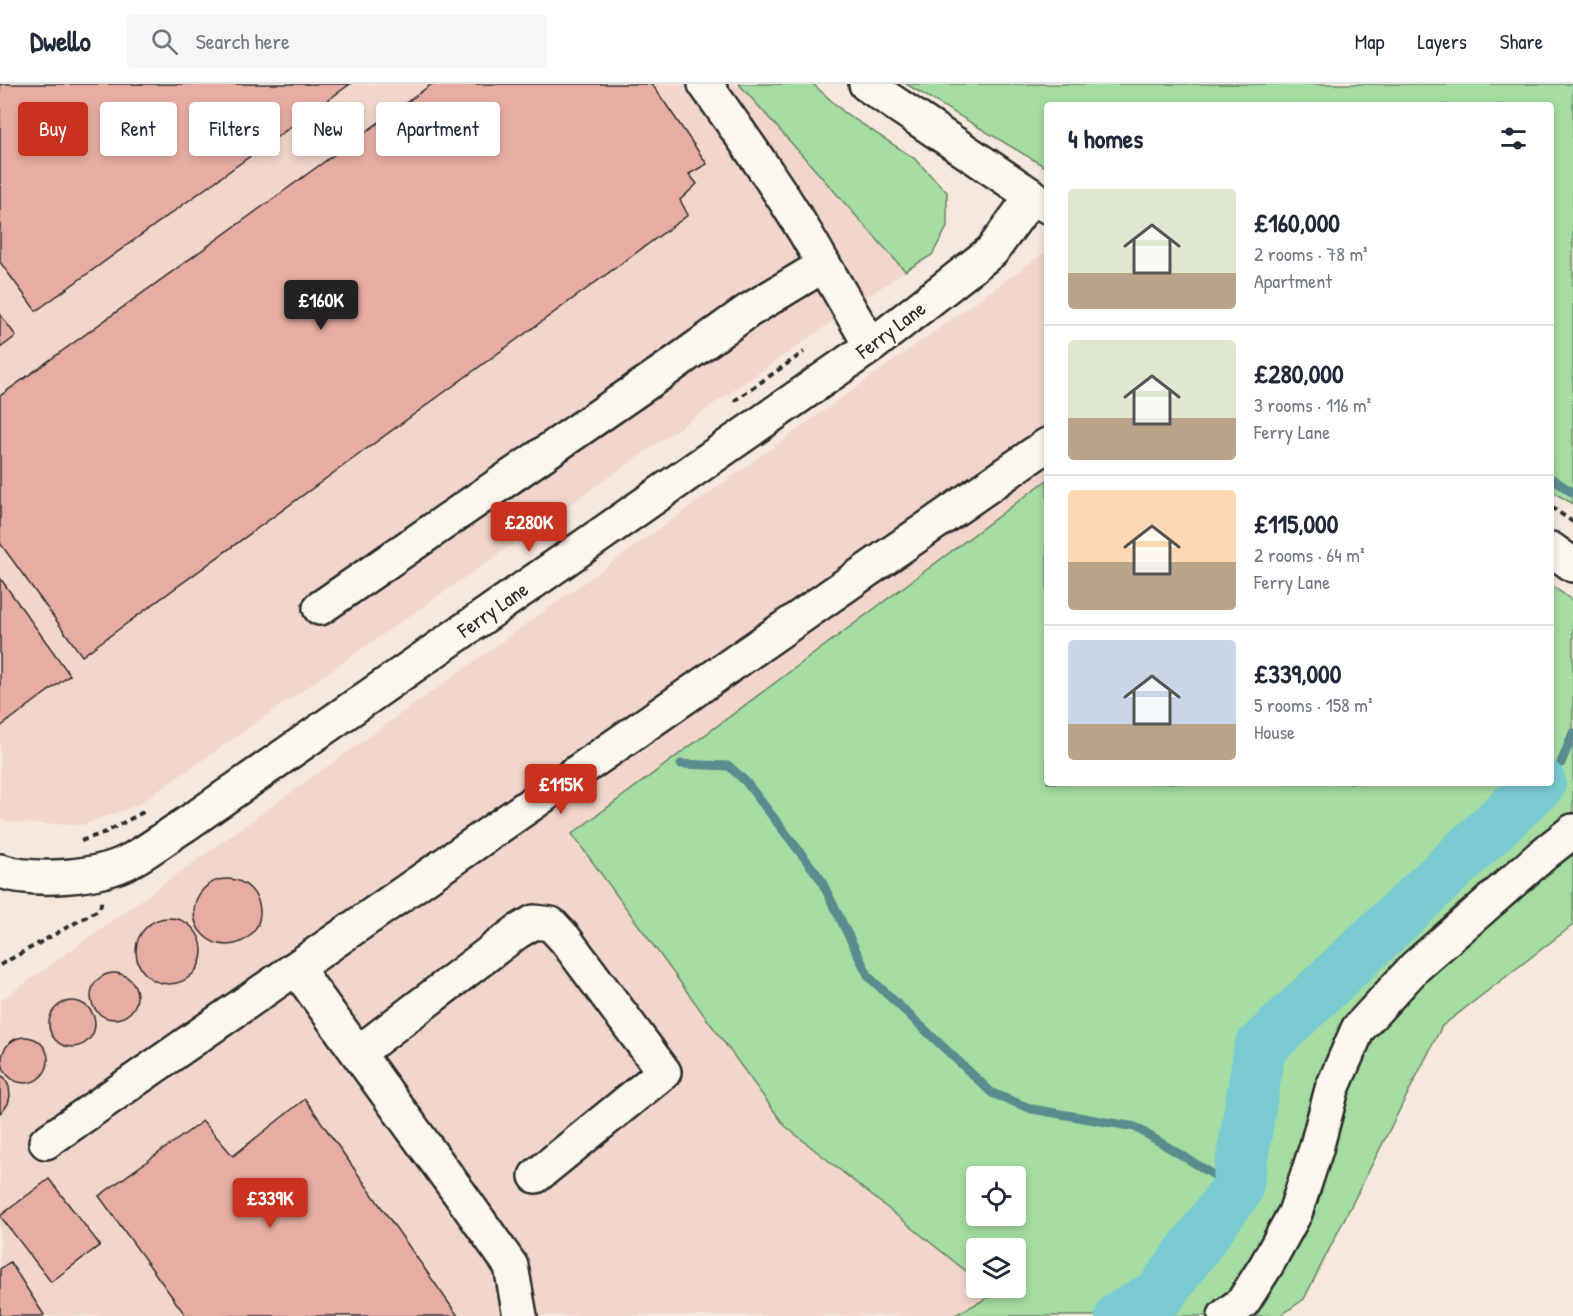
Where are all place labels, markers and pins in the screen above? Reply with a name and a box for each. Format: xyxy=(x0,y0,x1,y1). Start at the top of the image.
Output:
pin: £160K xyxy=(279,280,363,331)
pin: £280K xyxy=(487,502,571,553)
pin: £115K xyxy=(519,764,603,815)
pin: £339K xyxy=(228,1178,312,1229)

